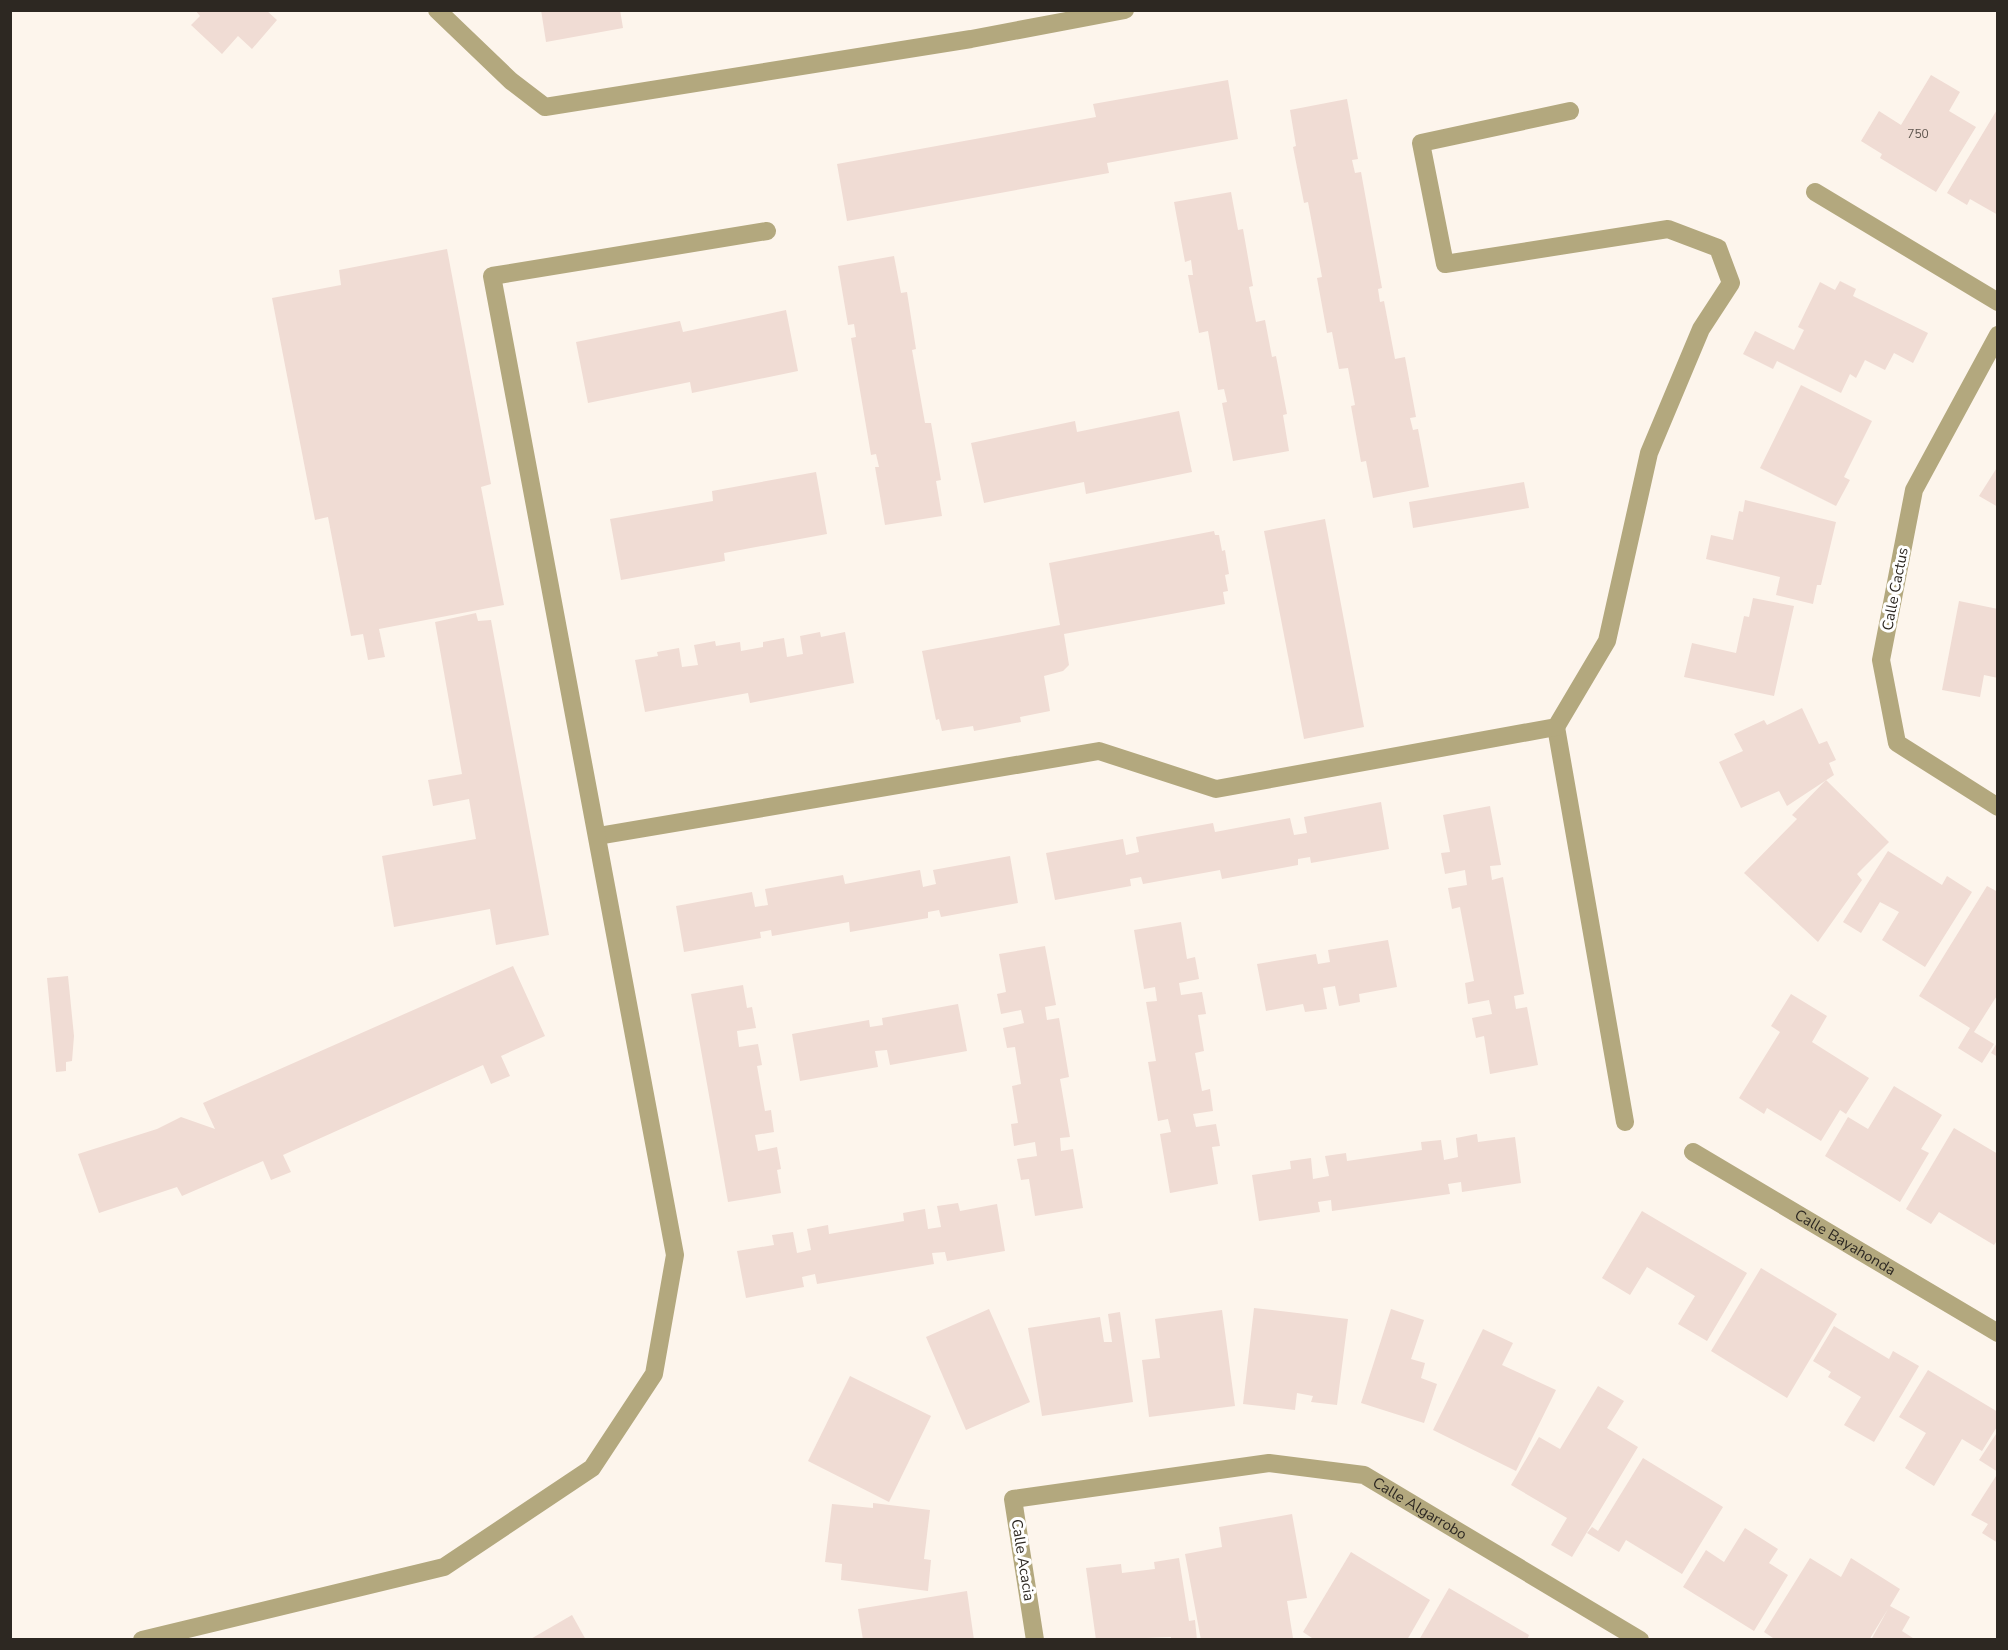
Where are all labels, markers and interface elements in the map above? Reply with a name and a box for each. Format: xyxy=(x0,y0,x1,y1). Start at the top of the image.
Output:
house number: 750 xyxy=(1907,126,1929,142)
street label: Calle Cactus xyxy=(1877,546,1913,632)
street label: Calle Bayahonda xyxy=(1791,1205,1899,1280)
street label: Calle Algarrobo xyxy=(1369,1472,1471,1544)
street label: Calle Acacia xyxy=(1007,1518,1039,1602)

